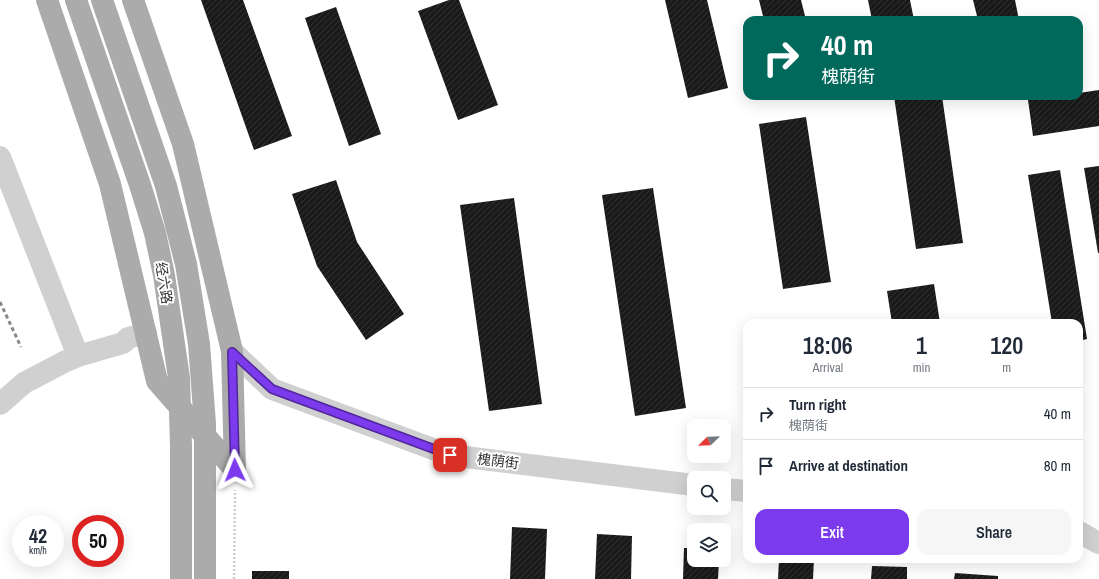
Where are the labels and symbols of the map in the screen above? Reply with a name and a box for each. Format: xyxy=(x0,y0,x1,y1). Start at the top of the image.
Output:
street label: 经六路 xyxy=(152,261,176,305)
north arrow xyxy=(687,419,731,463)
pin xyxy=(433,438,467,472)
position arrow xyxy=(214,449,256,491)
street label: 槐荫街 xyxy=(476,450,520,472)
speed limit sign: 50 xyxy=(72,515,124,567)

